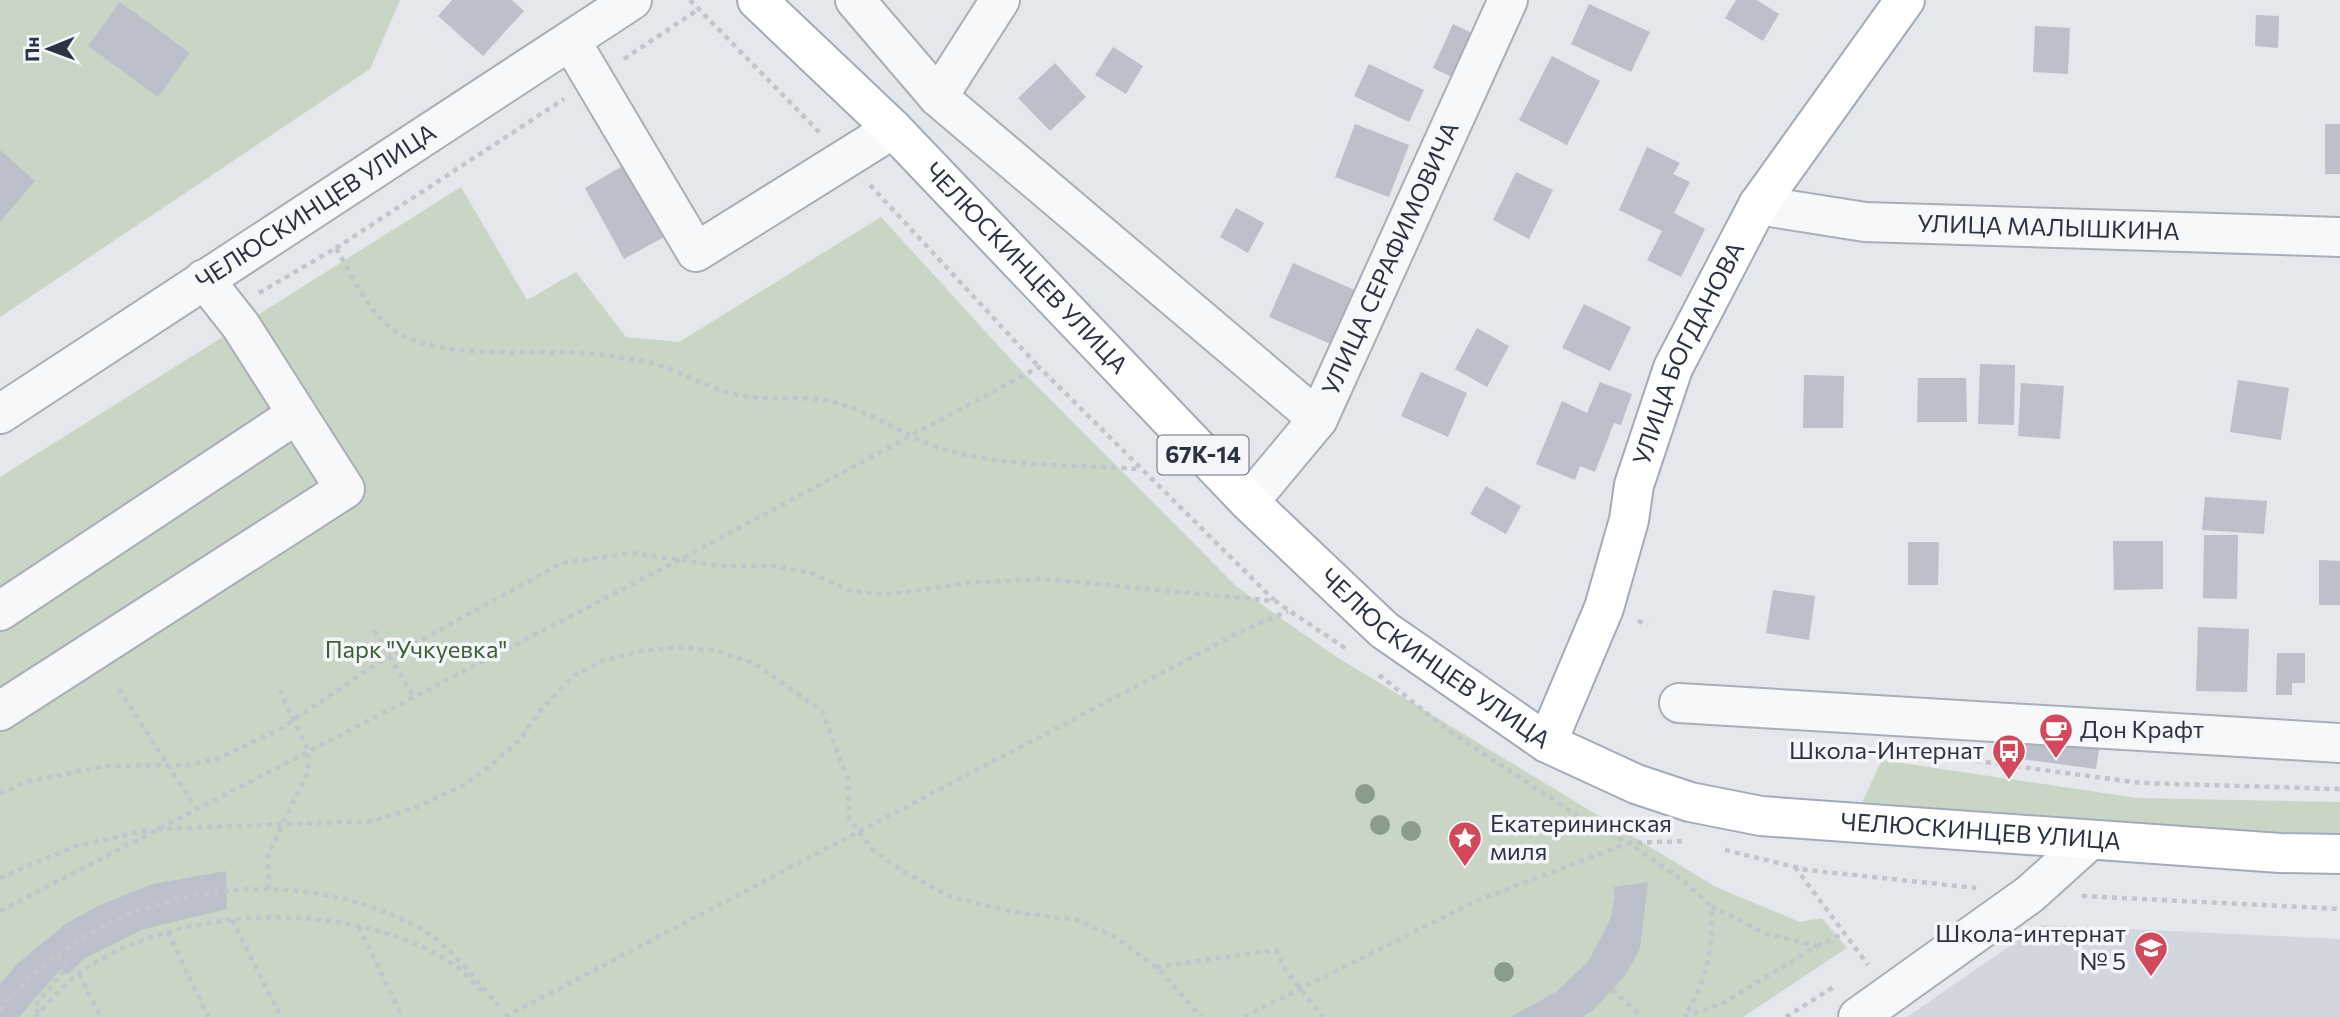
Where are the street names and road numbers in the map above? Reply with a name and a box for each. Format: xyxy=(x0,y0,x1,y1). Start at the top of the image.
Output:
street label: ЧЕЛЮСКИНЦЕВ УЛИЦА xyxy=(190,116,441,295)
street label: УЛИЦА СЕРАФИМОВИЧА xyxy=(1315,117,1464,399)
street label: ЧЕЛЮСКИНЦЕВ УЛИЦА xyxy=(920,156,1135,379)
street label: УЛИЦА МАЛЫШКИНА xyxy=(1917,208,2180,245)
street label: УЛИЦА БОГДАНОВА xyxy=(1626,236,1749,468)
road number: 67К-14 xyxy=(1158,436,1248,475)
street label: ЧЕЛЮСКИНЦЕВ УЛИЦА xyxy=(1315,562,1556,754)
street label: ЧЕЛЮСКИНЦЕВ УЛИЦА xyxy=(1840,806,2122,855)

